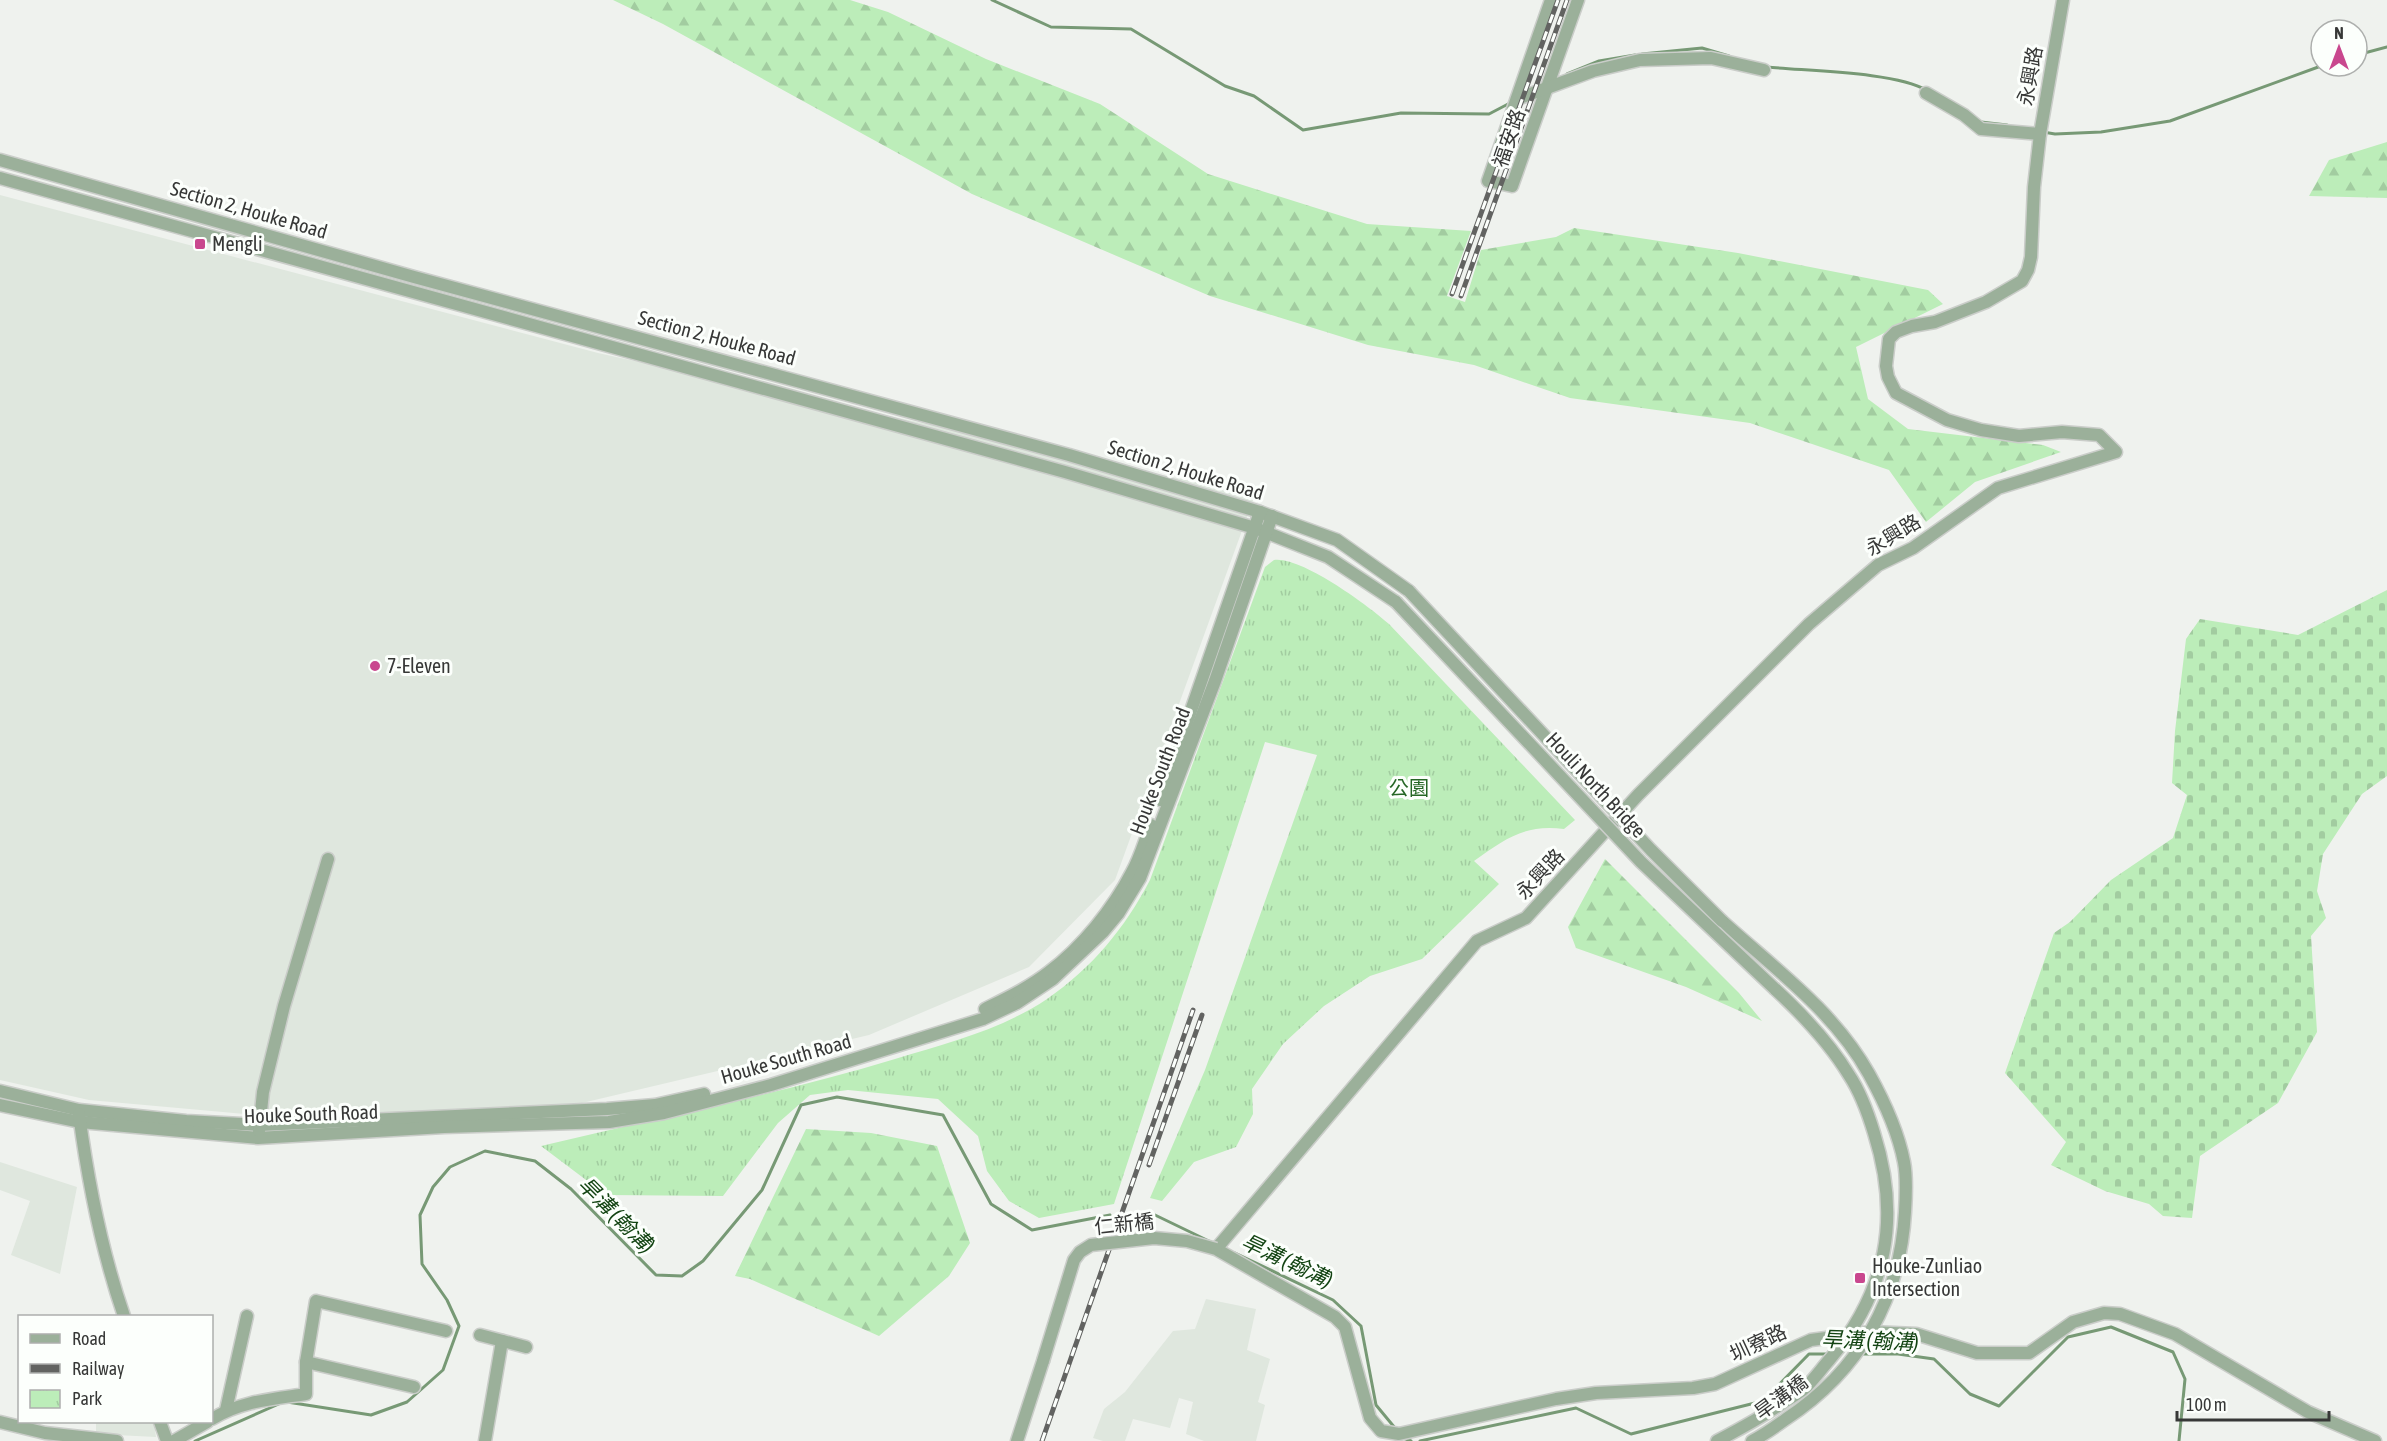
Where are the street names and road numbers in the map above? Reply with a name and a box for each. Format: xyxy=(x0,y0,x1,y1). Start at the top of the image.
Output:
street label: 永興路 xyxy=(2013,44,2046,107)
street label: 福安路 xyxy=(1488,106,1529,170)
street label: Section 2, Houke Road xyxy=(168,176,330,243)
street label: Section 2, Houke Road xyxy=(636,305,798,370)
street label: Section 2, Houke Road xyxy=(1105,435,1267,504)
street label: 永興路 xyxy=(1861,509,1924,560)
street label: Houke South Road xyxy=(1125,704,1194,838)
street label: Houli North Bridge xyxy=(1542,727,1651,842)
street label: 永興路 xyxy=(1511,844,1569,903)
street label: Houke South Road xyxy=(718,1029,854,1088)
street label: Houke South Road xyxy=(243,1100,379,1127)
street label: 仁新橋 xyxy=(1093,1209,1155,1238)
street label: 圳寮路 xyxy=(1726,1319,1790,1366)
street label: 旱溝橋 xyxy=(1750,1370,1812,1424)

